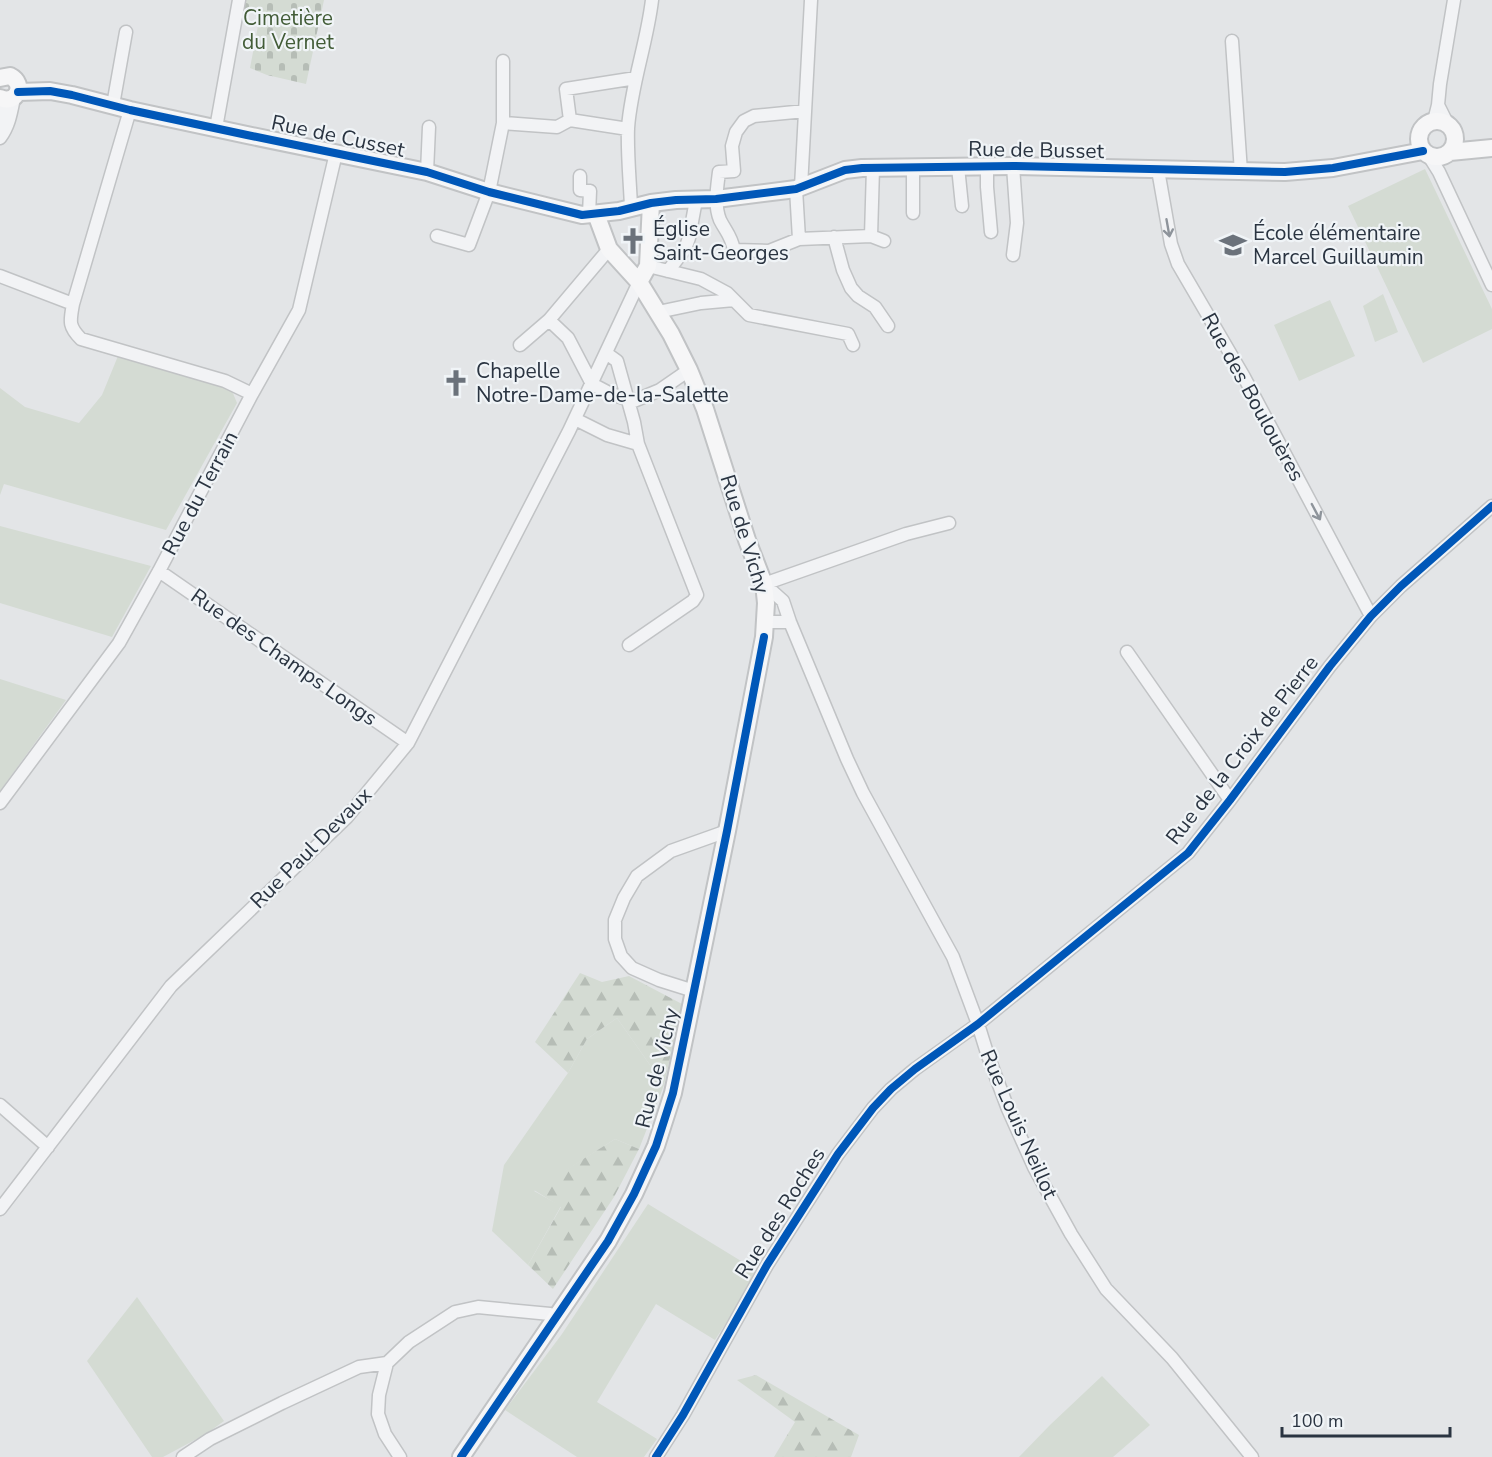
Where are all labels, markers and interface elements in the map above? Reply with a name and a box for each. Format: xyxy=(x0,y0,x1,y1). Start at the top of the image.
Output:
park label: Cimetière du Vernet xyxy=(242,4,335,56)
street label: Rue de Cusset xyxy=(269,108,408,164)
street label: Rue de Busset xyxy=(968,135,1105,165)
place label: Église Saint-Georges xyxy=(653,215,789,267)
one-way arrow xyxy=(1163,218,1174,237)
place label: École élémentaire Marcel Guillaumin xyxy=(1253,219,1424,271)
church icon: Église Saint-Georges xyxy=(618,226,648,256)
school or university icon: École élémentaire Marcel Guillaumin xyxy=(1218,230,1248,260)
street label: Rue des Boulouères xyxy=(1195,308,1311,486)
place label: Chapelle Notre-Dame-de-la-Salette xyxy=(476,357,729,409)
church icon: Chapelle Notre-Dame-de-la-Salette xyxy=(441,368,471,398)
street label: Rue du Terrain xyxy=(156,426,244,560)
street label: Rue de Vichy xyxy=(714,471,776,597)
one-way arrow xyxy=(1311,502,1322,520)
street label: Rue des Champs Longs xyxy=(185,582,383,732)
street label: Rue de la Croix de Pierre xyxy=(1159,650,1325,850)
street label: Rue Paul Devaux xyxy=(244,781,378,915)
street label: Rue de Vichy xyxy=(629,1005,685,1131)
street label: Rue Louis Neillot xyxy=(974,1045,1065,1204)
street label: Rue des Roches xyxy=(728,1142,832,1284)
scale bar xyxy=(1282,1400,1450,1438)
text: 100 m xyxy=(1291,1409,1343,1433)

